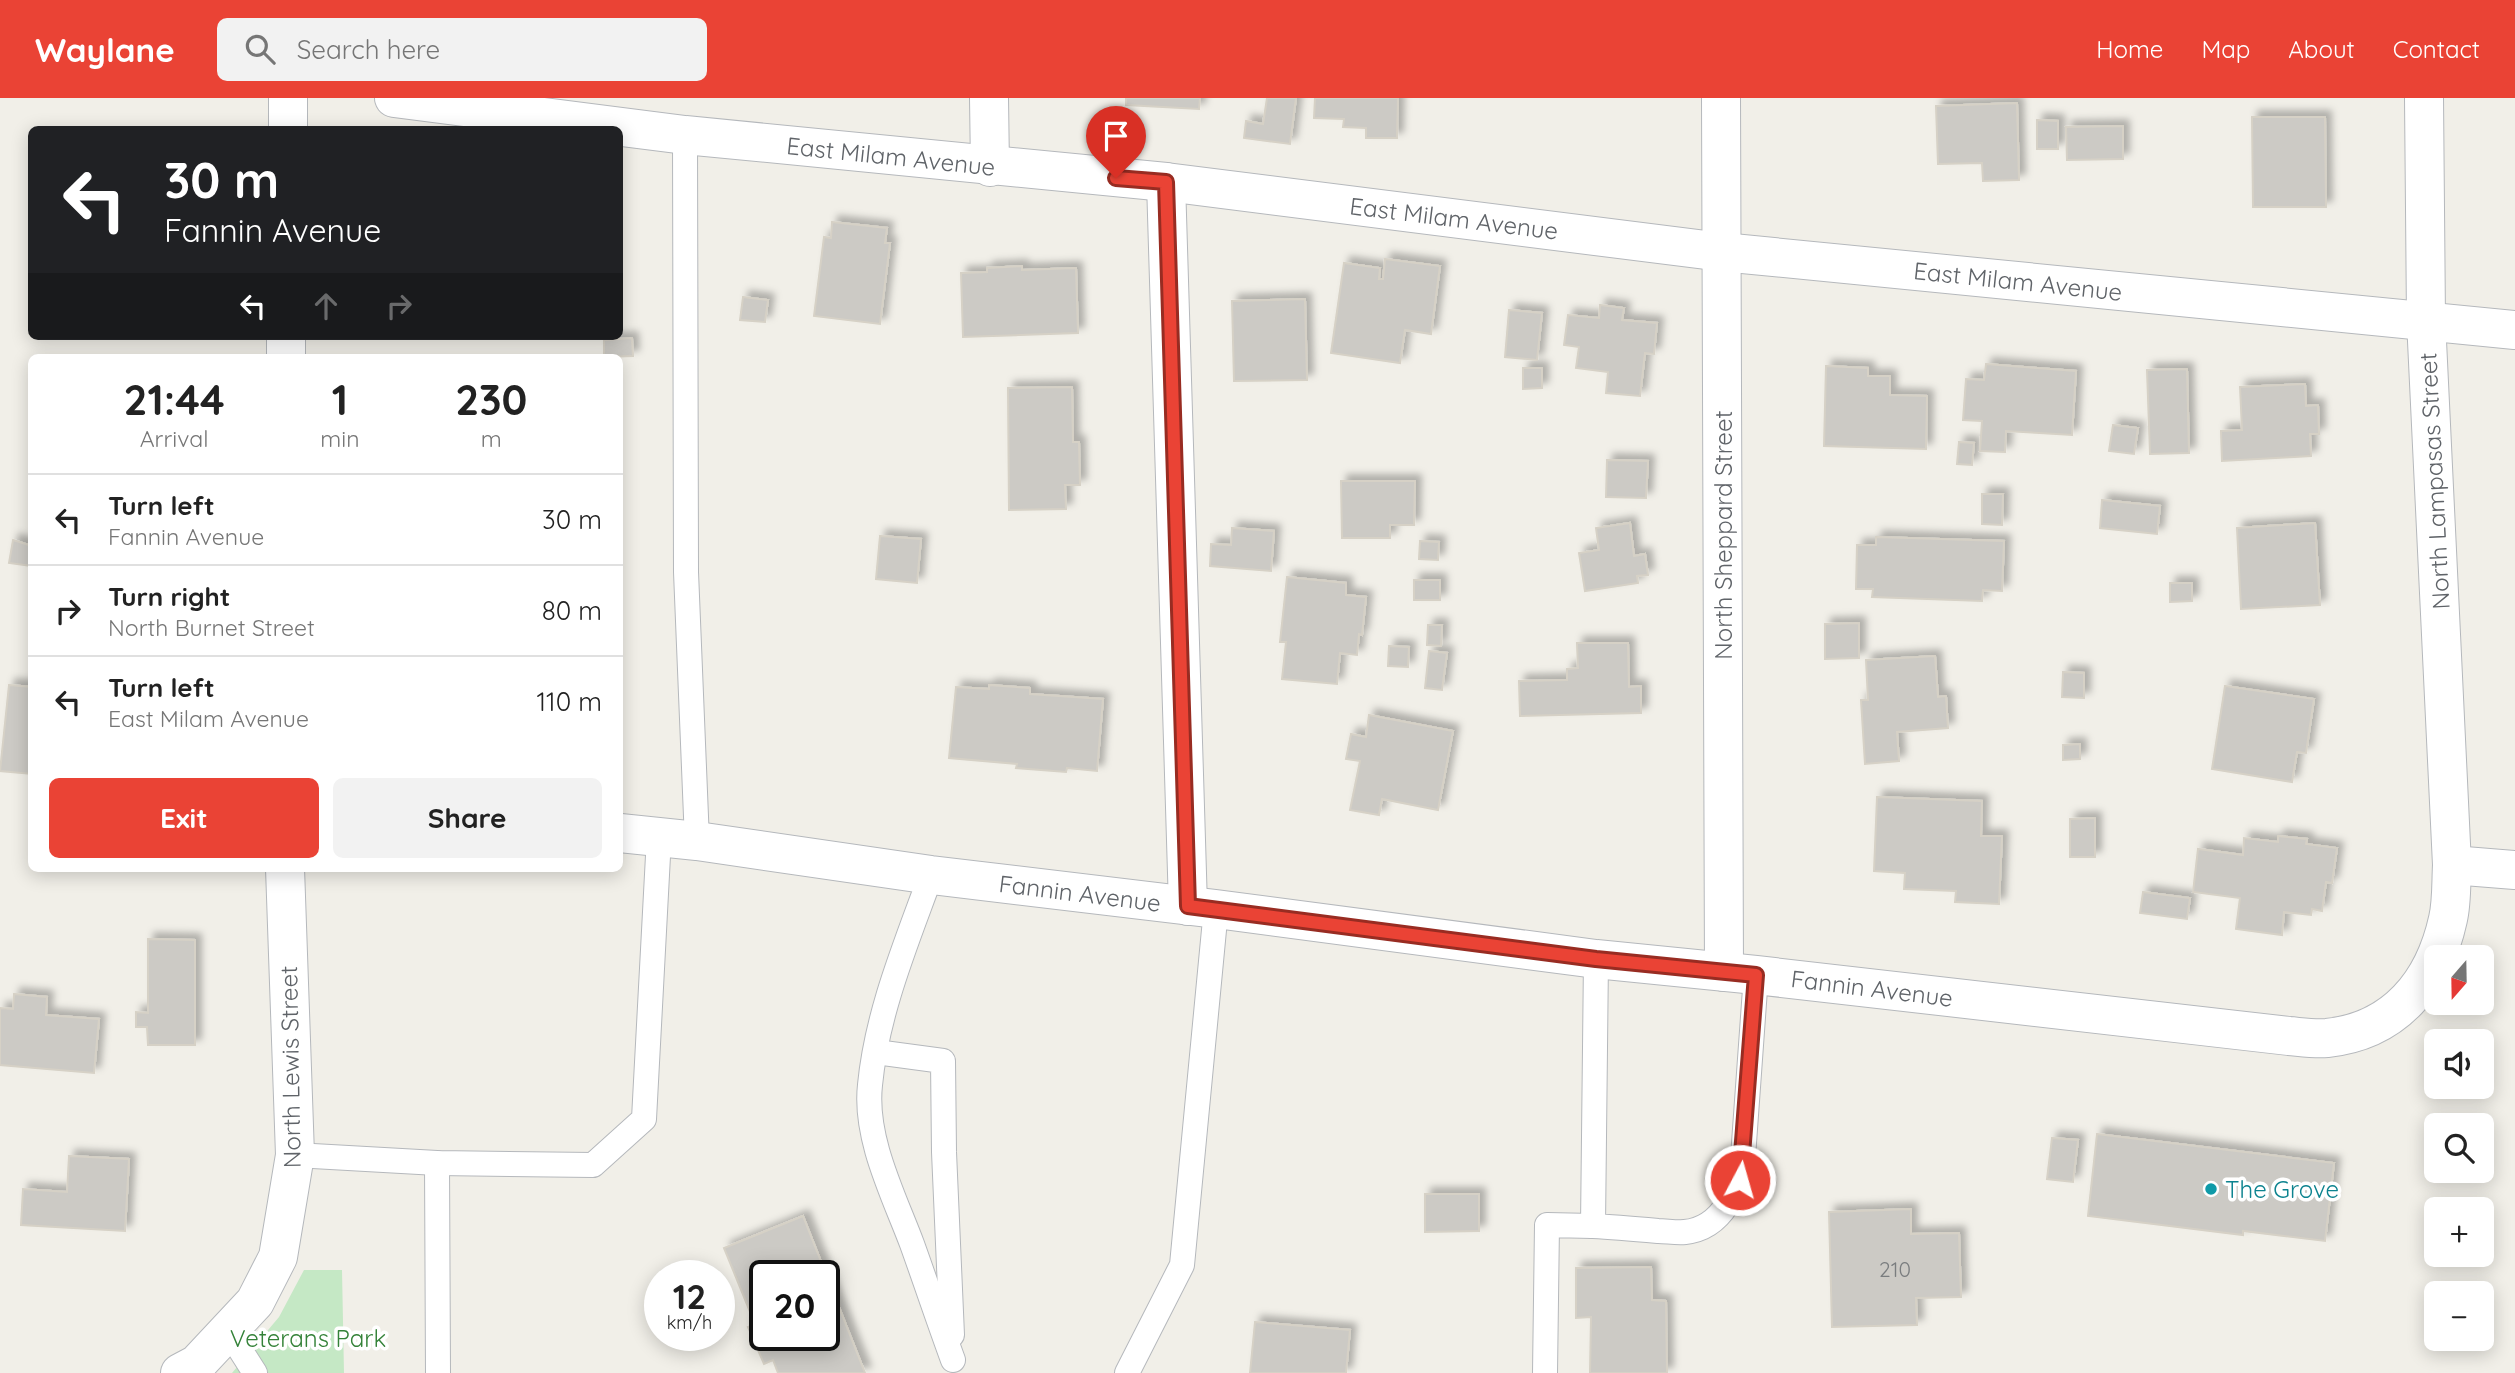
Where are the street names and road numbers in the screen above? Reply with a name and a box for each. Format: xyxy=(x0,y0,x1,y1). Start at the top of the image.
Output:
street label: East Milam Avenue xyxy=(785,130,997,182)
street label: East Milam Avenue xyxy=(1348,190,1560,246)
street label: East Milam Avenue xyxy=(1912,255,2124,307)
street label: North Lampasas Street xyxy=(2412,352,2456,610)
street label: North Sheppard Street xyxy=(1708,410,1738,660)
street label: Fannin Avenue xyxy=(997,868,1163,918)
street label: Fannin Avenue xyxy=(1789,963,1955,1013)
street label: North Lewis Street xyxy=(273,966,307,1168)

